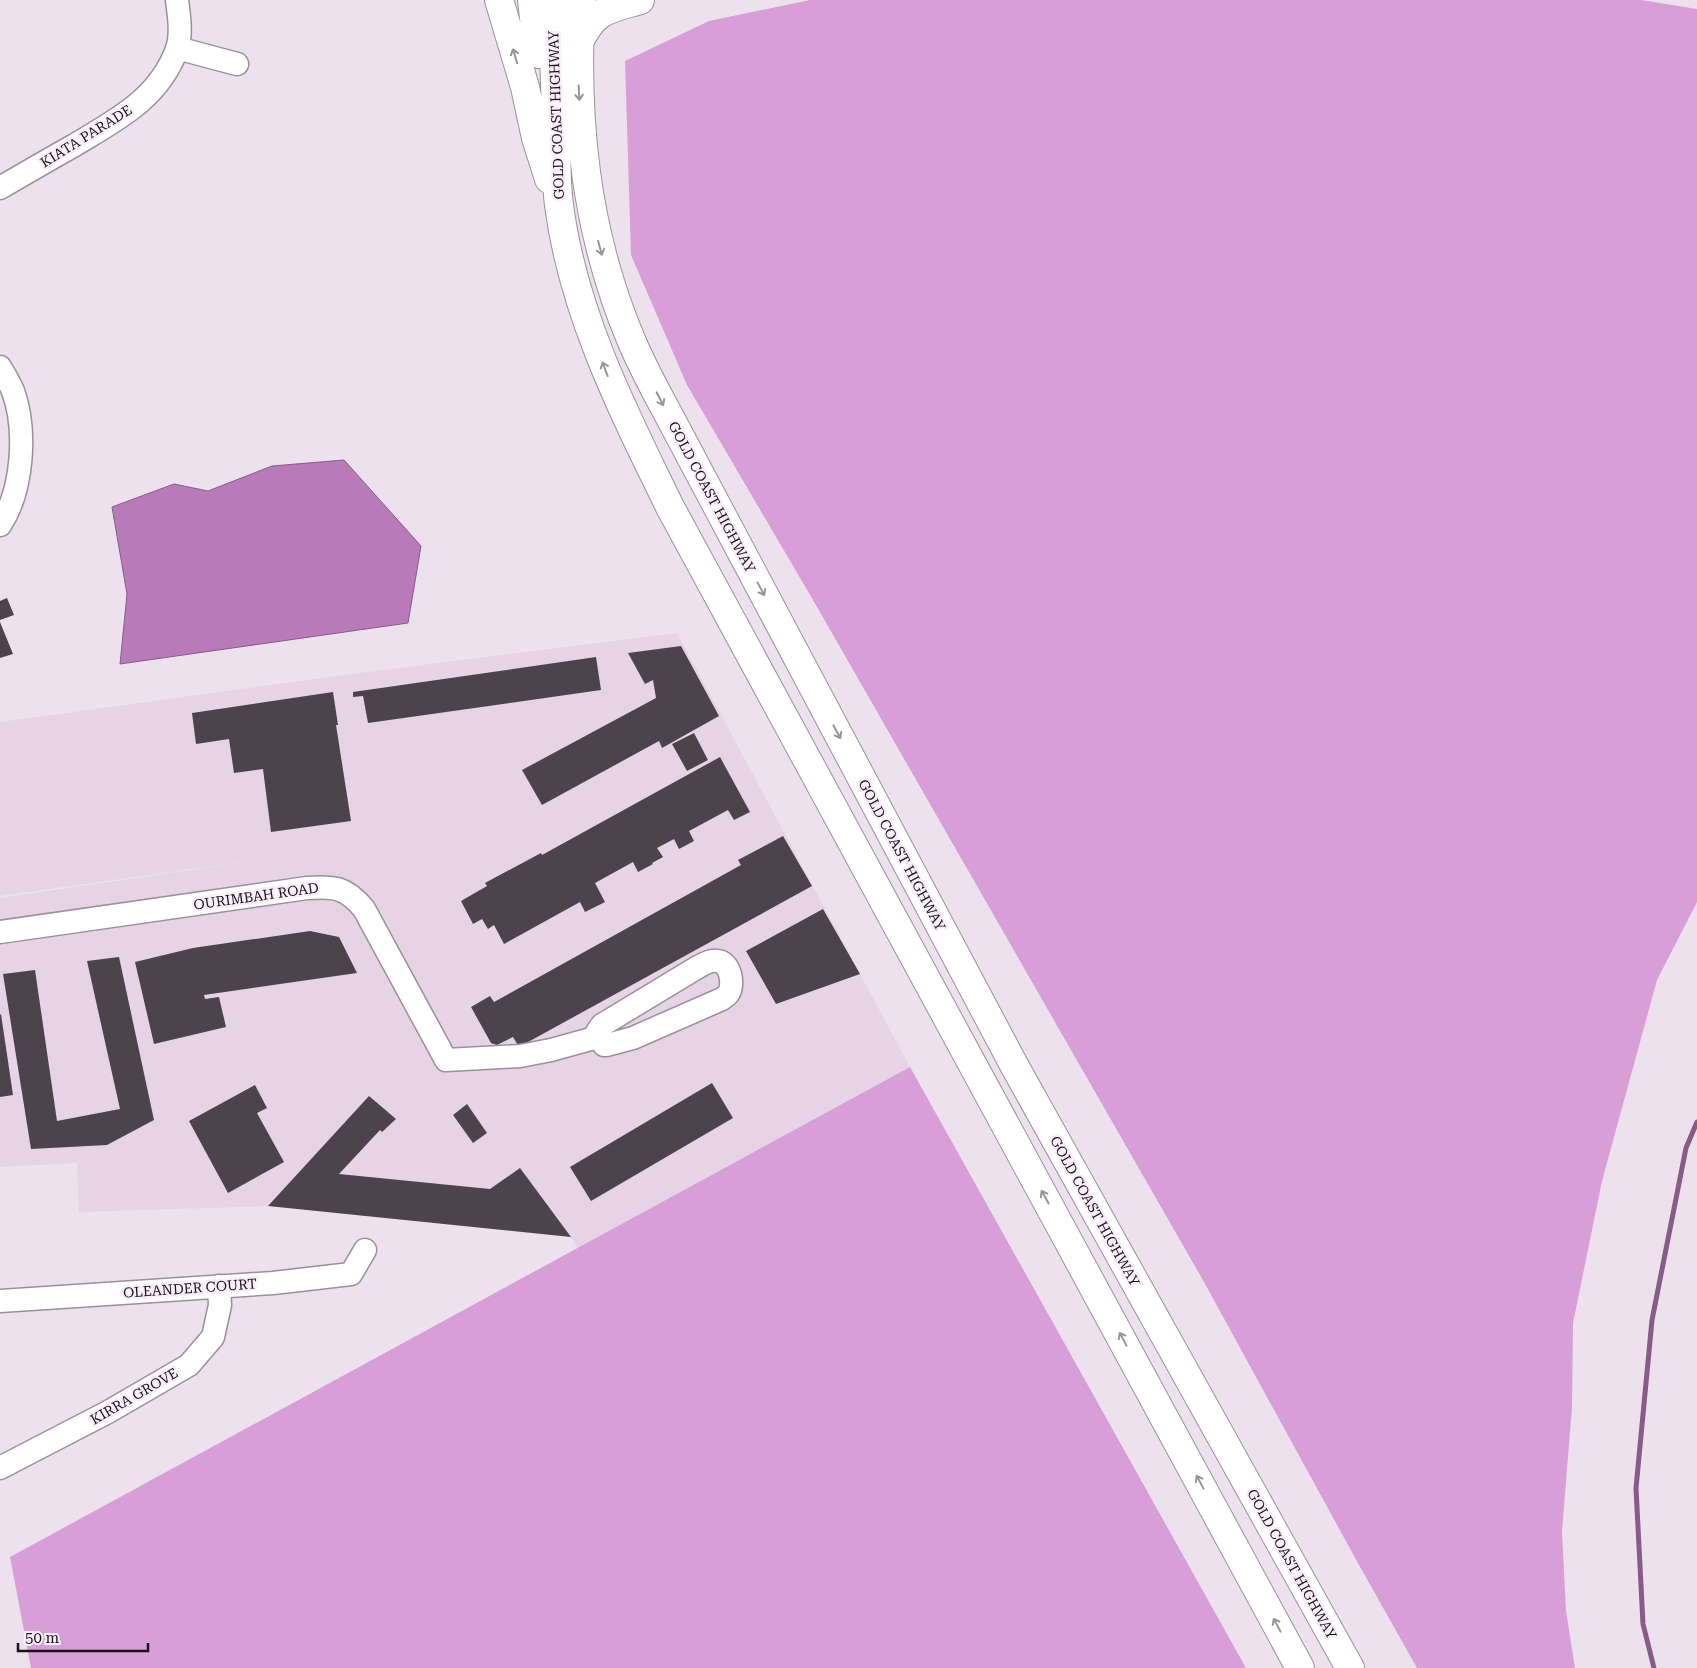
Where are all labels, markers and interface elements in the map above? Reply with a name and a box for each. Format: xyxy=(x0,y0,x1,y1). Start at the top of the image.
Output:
street label: GOLD COAST HIGHWAY xyxy=(545,30,567,200)
one-way arrow xyxy=(510,49,520,65)
one-way arrow xyxy=(574,84,583,100)
street label: KIATA PARADE xyxy=(37,101,135,170)
one-way arrow xyxy=(596,239,606,255)
one-way arrow xyxy=(600,362,610,377)
one-way arrow xyxy=(656,391,665,406)
street label: GOLD COAST HIGHWAY xyxy=(665,419,759,576)
one-way arrow xyxy=(756,581,766,595)
one-way arrow xyxy=(833,724,842,739)
street label: GOLD COAST HIGHWAY xyxy=(855,777,949,934)
street label: OURIMBAH ROAD xyxy=(192,879,320,913)
street label: GOLD COAST HIGHWAY xyxy=(1047,1133,1143,1289)
one-way arrow xyxy=(1040,1189,1050,1204)
street label: OLEANDER COURT xyxy=(123,1275,257,1301)
one-way arrow xyxy=(1117,1333,1127,1347)
street label: KIRRA GROVE xyxy=(87,1364,181,1428)
one-way arrow xyxy=(1195,1475,1205,1490)
street label: GOLD COAST HIGHWAY xyxy=(1244,1486,1340,1642)
one-way arrow xyxy=(1272,1618,1281,1633)
scale bar xyxy=(18,1620,148,1652)
text: 50 m xyxy=(25,1629,60,1647)

